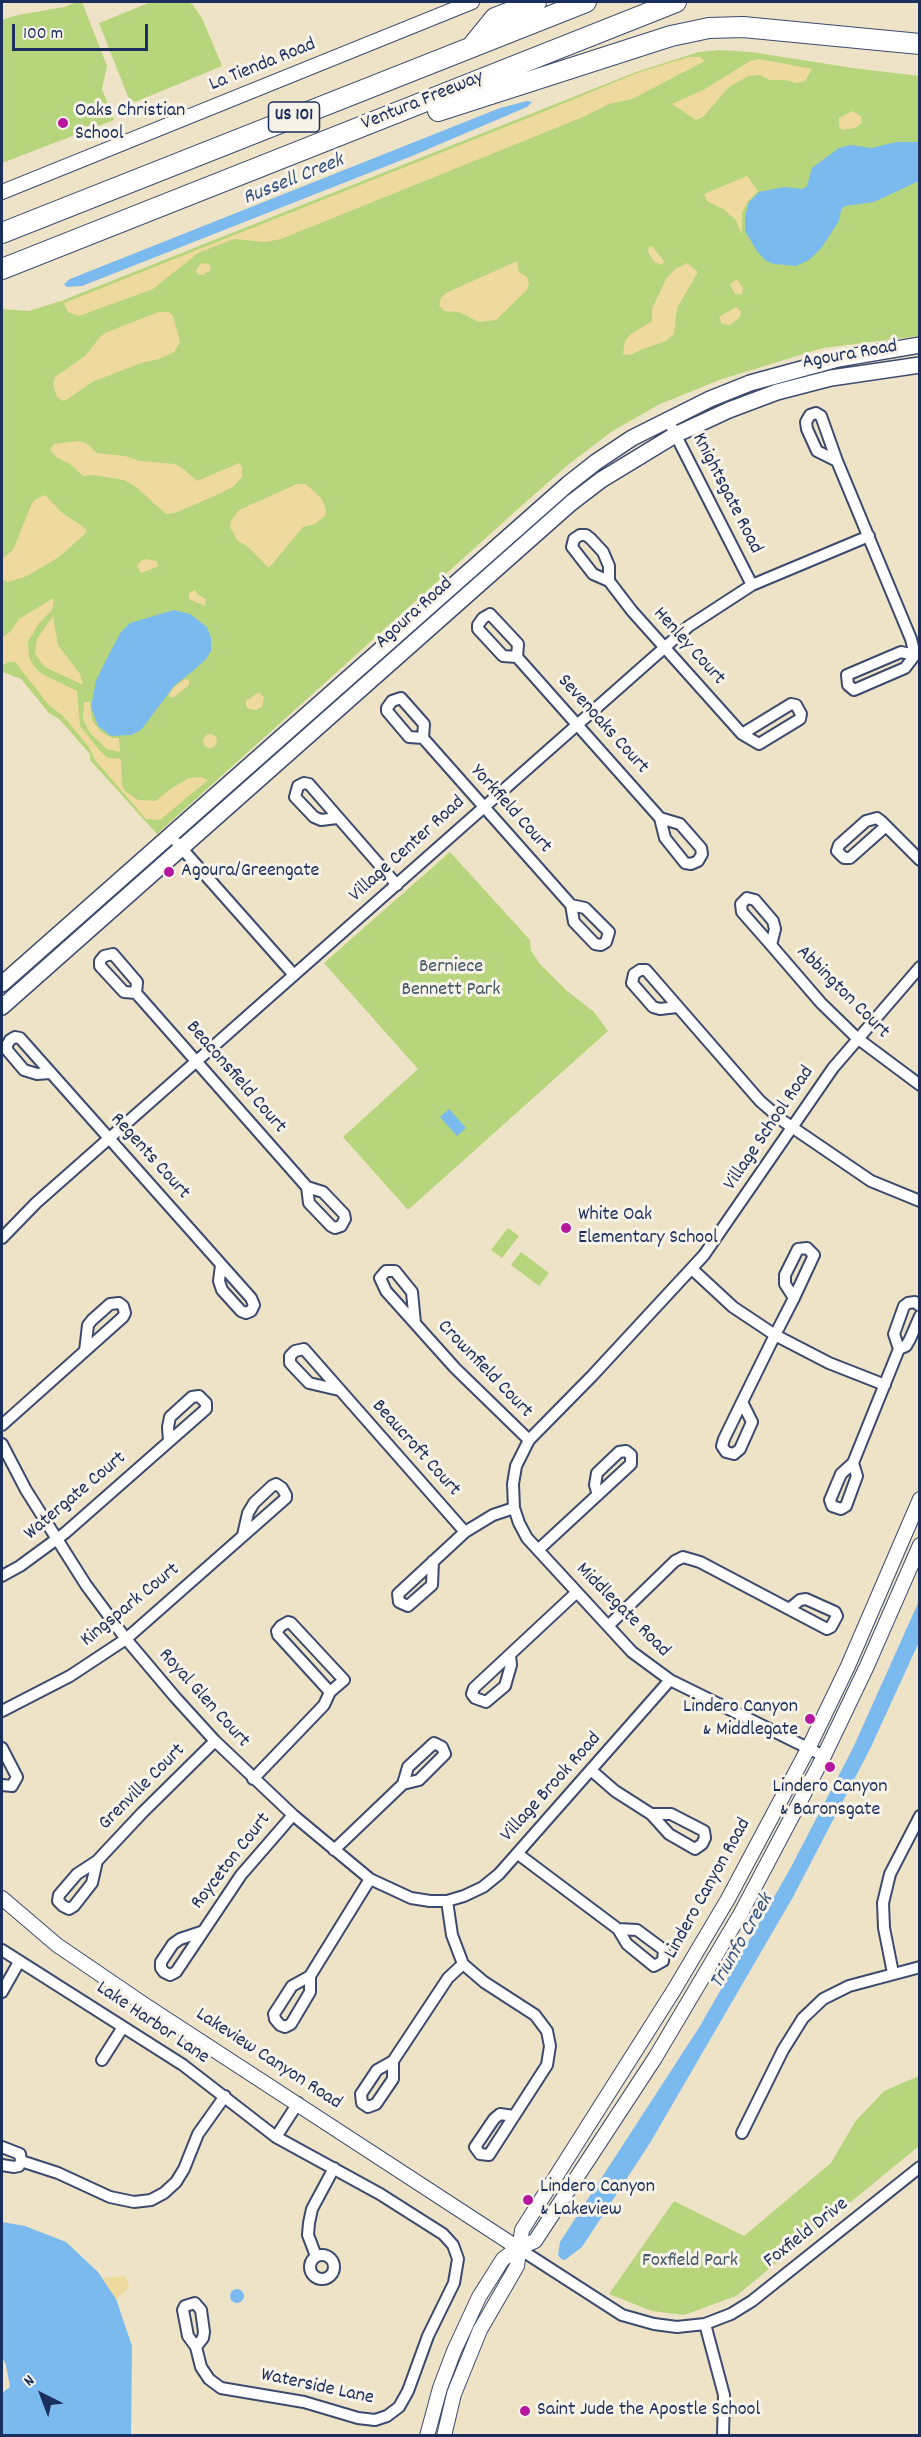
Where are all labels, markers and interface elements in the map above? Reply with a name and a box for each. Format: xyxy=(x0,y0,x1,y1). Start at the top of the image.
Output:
scale bar xyxy=(15,12,152,50)
text: 100 m xyxy=(23,22,63,47)
street label: La Tienda Road xyxy=(206,34,320,98)
street label: Ventura Freeway xyxy=(359,67,487,137)
place label: Oaks Christian School xyxy=(75,100,185,147)
road number: US 101 xyxy=(268,102,320,132)
marker: Oaks Christian School xyxy=(56,116,70,130)
water label: Russell Creek xyxy=(240,149,348,213)
street label: Agoura Road xyxy=(801,336,899,376)
street label: Knightsgate Road xyxy=(685,430,767,558)
street label: Agoura Road xyxy=(371,573,459,655)
street label: Henley Court xyxy=(647,603,729,691)
street label: Sevenoaks Court xyxy=(551,670,653,780)
street label: Yorkfield Court xyxy=(464,761,556,859)
street label: Village Center Road xyxy=(345,792,471,908)
place label: Agoura/Greengate xyxy=(181,860,319,884)
marker: Agoura/Greengate xyxy=(162,865,176,879)
street label: Abbington Court xyxy=(790,941,894,1045)
park label: Berniece Bennett Park xyxy=(402,956,500,1003)
street label: Beaconsfield Court xyxy=(180,1017,290,1139)
street label: Village School Road xyxy=(720,1062,820,1196)
street label: Regents Court xyxy=(104,1109,194,1205)
place label: White Oak Elementary School xyxy=(578,1204,718,1251)
marker: White Oak Elementary School xyxy=(559,1221,573,1235)
street label: Crownfield Court xyxy=(431,1316,537,1424)
street label: Beaucroft Court xyxy=(365,1396,465,1502)
street label: Watergate Court xyxy=(20,1447,132,1547)
street label: Kingspark Court xyxy=(77,1559,185,1653)
street label: Middlegate Road xyxy=(570,1559,674,1663)
street label: Royal Glen Court xyxy=(152,1644,254,1754)
place label: Lindero Canyon & Middlegate xyxy=(683,1696,798,1743)
marker: Lindero Canyon & Middlegate xyxy=(803,1712,817,1726)
street label: Village Brook Road xyxy=(497,1728,607,1848)
street label: Grenville Court xyxy=(95,1740,191,1836)
marker: Lindero Canyon & Baronsgate xyxy=(823,1760,837,1774)
place label: Lindero Canyon & Baronsgate xyxy=(773,1776,887,1823)
street label: Royceton Court xyxy=(187,1809,277,1915)
street label: Lindero Canyon Road xyxy=(660,1815,758,1963)
water label: Triunfo Creek xyxy=(706,1890,780,1994)
street label: Lake Harbor Lane xyxy=(91,1977,213,2071)
street label: Lakeview Canyon Road xyxy=(190,2004,346,2116)
place label: Lindero Canyon & Lakeview xyxy=(540,2176,655,2223)
marker: Lindero Canyon & Lakeview xyxy=(521,2193,535,2207)
street label: Foxfield Drive xyxy=(760,2194,854,2274)
park label: Foxfield Park xyxy=(642,2250,738,2274)
street label: Waterside Lane xyxy=(258,2364,376,2412)
north arrow xyxy=(12,2365,72,2425)
text: N xyxy=(19,2370,40,2392)
place label: Saint Jude the Apostle School xyxy=(537,2399,760,2423)
marker: Saint Jude the Apostle School xyxy=(518,2404,532,2418)

